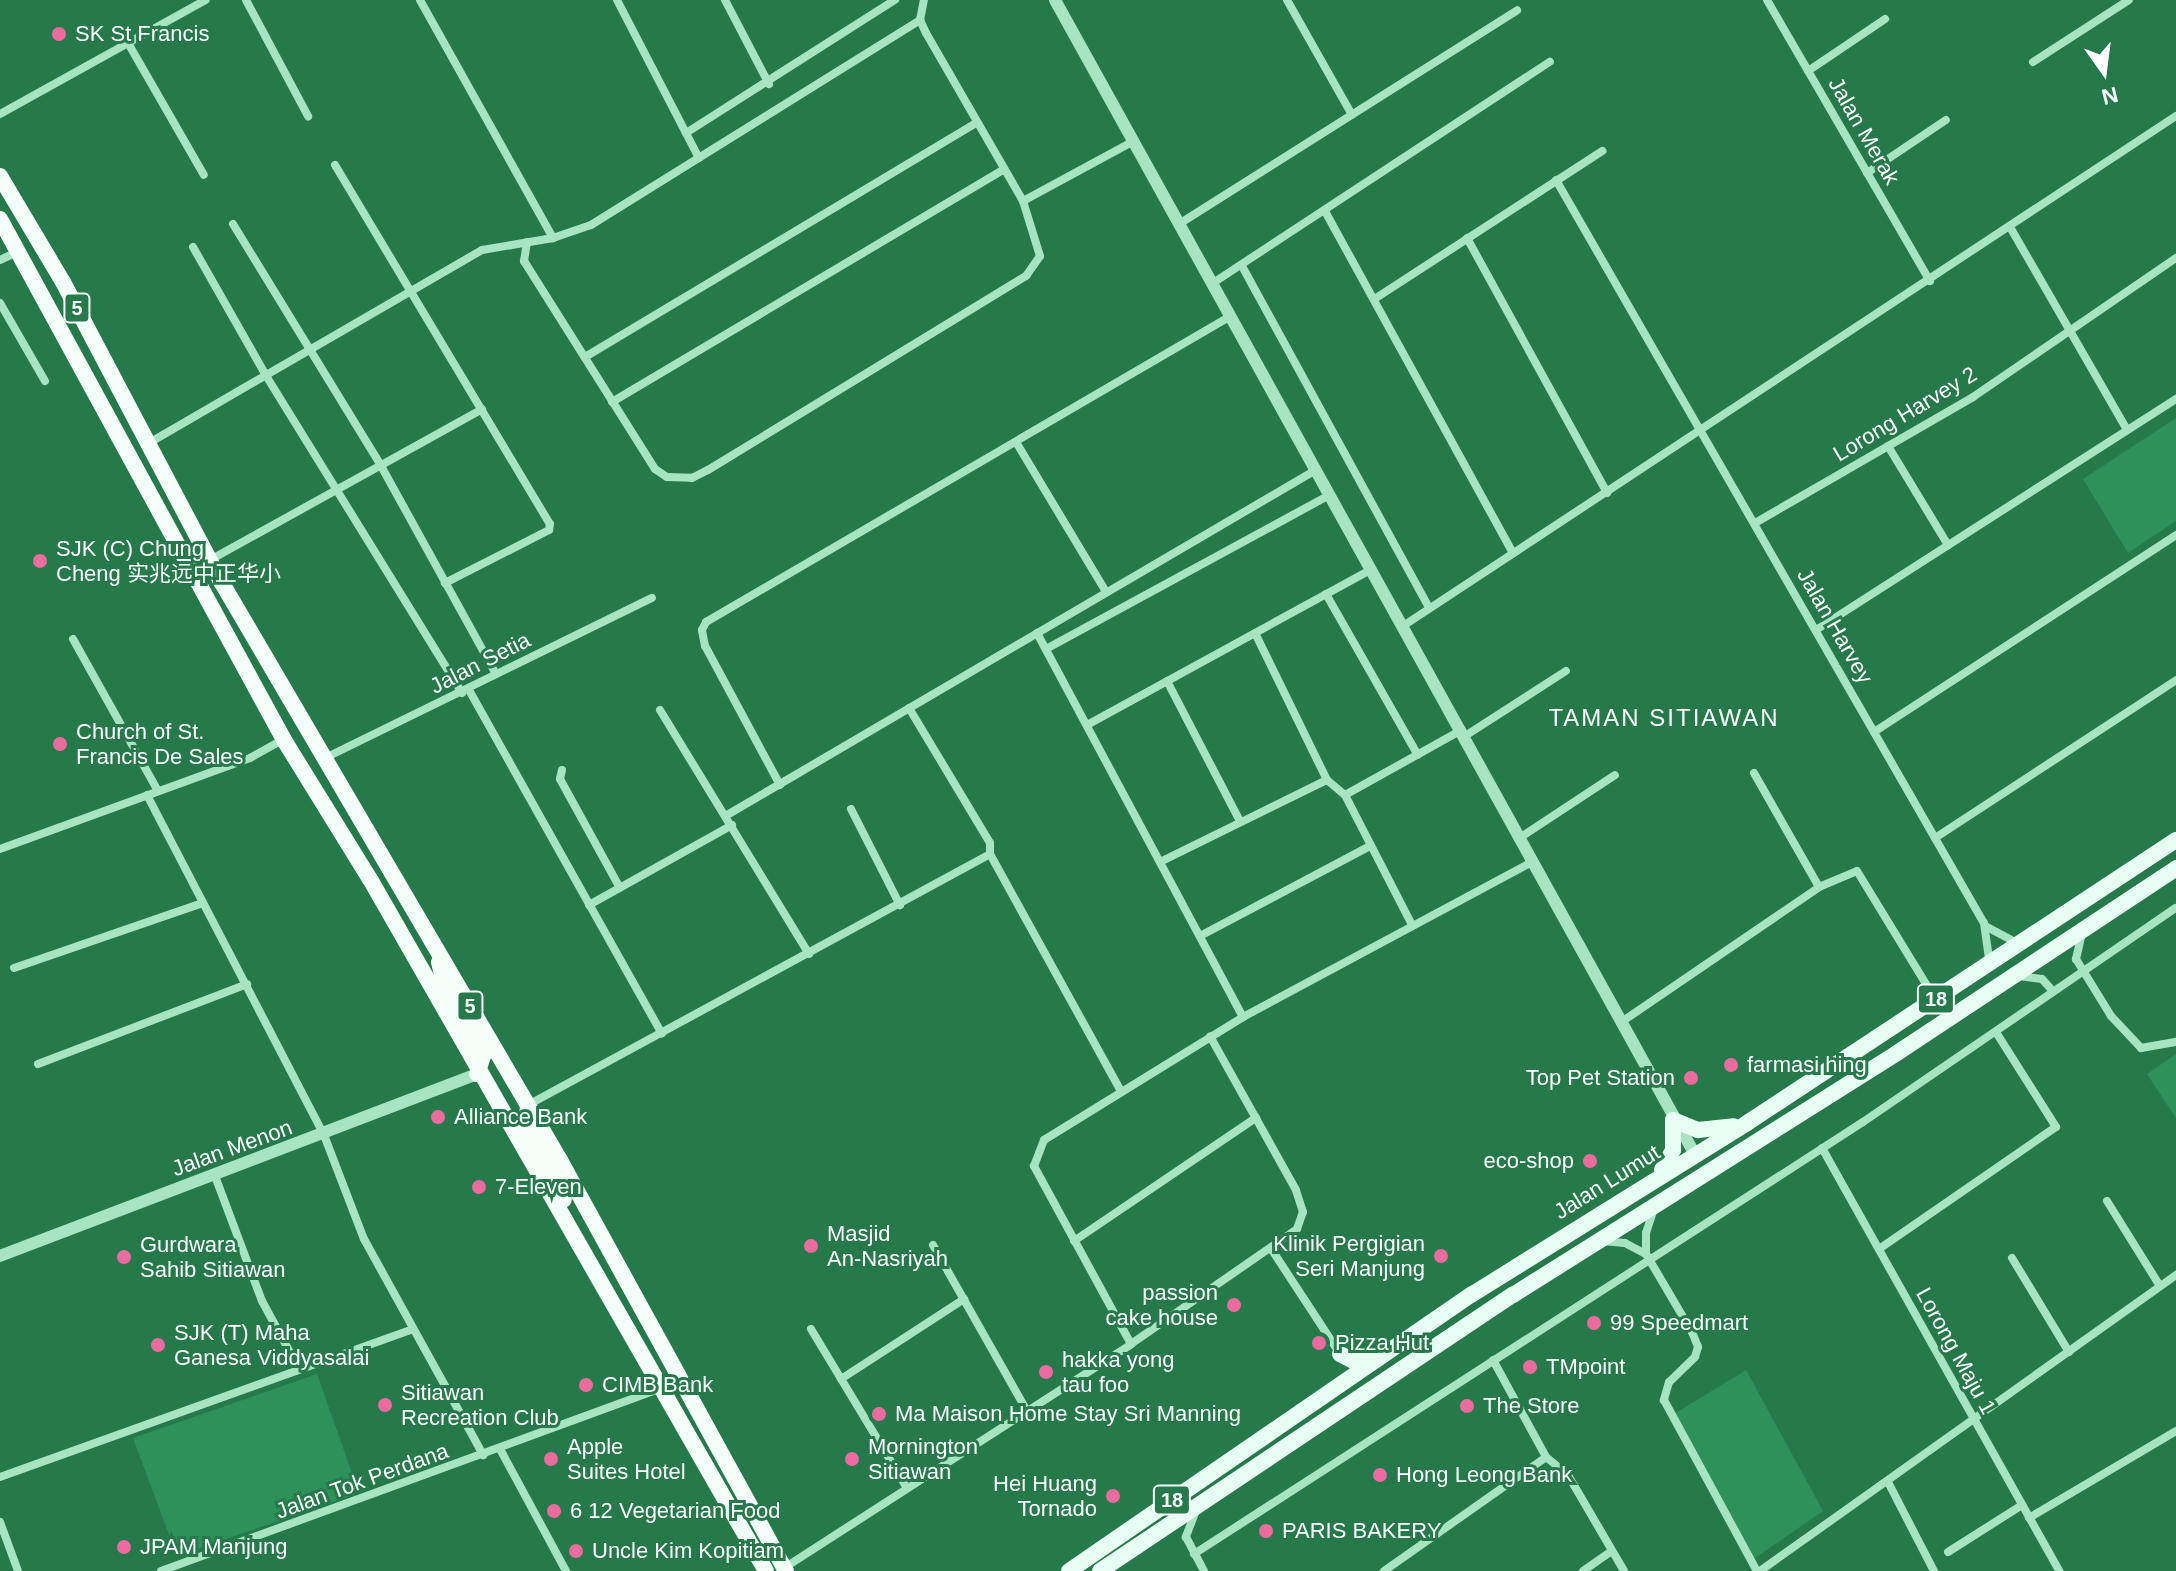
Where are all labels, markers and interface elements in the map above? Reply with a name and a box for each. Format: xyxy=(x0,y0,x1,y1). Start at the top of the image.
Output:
place label: SK St Francis xyxy=(75,21,209,47)
marker: SK St Francis xyxy=(50,25,68,43)
north arrow xyxy=(2064,32,2144,112)
street label: Jalan Merak xyxy=(1823,73,1905,189)
text: N xyxy=(2099,82,2121,110)
road number: 5 xyxy=(63,292,91,324)
street label: Lorong Harvey 2 xyxy=(1828,361,1982,467)
place label: SJK (C) Chung Cheng 实兆远中正华小 xyxy=(56,535,281,586)
marker: SJK (C) Chung Cheng 实兆远中正华小 xyxy=(31,552,49,570)
street label: Jalan Harvey xyxy=(1791,564,1879,688)
street label: Jalan Setia xyxy=(426,627,534,699)
district label: TAMAN SITIAWAN xyxy=(1548,704,1780,732)
place label: Church of St. Francis De Sales xyxy=(76,718,244,770)
marker: Church of St. Francis De Sales xyxy=(51,735,69,753)
road number: 18 xyxy=(1916,983,1956,1015)
road number: 5 xyxy=(456,990,484,1022)
place label: farmasi hing xyxy=(1747,1052,1867,1078)
marker: farmasi hing xyxy=(1722,1056,1740,1074)
place label: Top Pet Station xyxy=(1526,1065,1675,1091)
marker: Top Pet Station xyxy=(1682,1069,1700,1087)
place label: Alliance Bank xyxy=(454,1104,587,1130)
marker: Alliance Bank xyxy=(429,1108,447,1126)
street label: Jalan Menon xyxy=(168,1114,296,1182)
street label: Jalan Lumut xyxy=(1549,1139,1665,1225)
place label: eco-shop xyxy=(1483,1148,1574,1174)
marker: eco-shop xyxy=(1581,1152,1599,1170)
place label: 7-Eleven xyxy=(495,1174,582,1200)
marker: 7-Eleven xyxy=(470,1178,488,1196)
place label: Masjid An-Nasriyah xyxy=(827,1220,948,1272)
place label: Klinik Pergigian Seri Manjung xyxy=(1273,1230,1425,1282)
place label: Gurdwara Sahib Sitiawan xyxy=(140,1231,286,1282)
marker: Masjid An-Nasriyah xyxy=(802,1237,820,1255)
marker: Klinik Pergigian Seri Manjung xyxy=(1432,1247,1450,1265)
marker: Gurdwara Sahib Sitiawan xyxy=(115,1248,133,1266)
place label: passion cake house xyxy=(1105,1279,1218,1330)
street label: Lorong Maju 1 xyxy=(1910,1283,2002,1419)
marker: passion cake house xyxy=(1225,1296,1243,1314)
place label: 99 Speedmart xyxy=(1610,1310,1748,1336)
marker: 99 Speedmart xyxy=(1585,1314,1603,1332)
place label: SJK (T) Maha Ganesa Viddyasalai xyxy=(174,1319,369,1370)
place label: Pizza Hut xyxy=(1335,1330,1429,1356)
marker: Pizza Hut xyxy=(1310,1334,1328,1352)
marker: SJK (T) Maha Ganesa Viddyasalai xyxy=(149,1336,167,1354)
place label: hakka yong tau foo xyxy=(1062,1346,1175,1398)
place label: TMpoint xyxy=(1546,1354,1625,1380)
marker: TMpoint xyxy=(1521,1358,1539,1376)
marker: hakka yong tau foo xyxy=(1037,1363,1055,1381)
place label: CIMB Bank xyxy=(602,1372,713,1398)
marker: CIMB Bank xyxy=(577,1376,595,1394)
place label: Sitiawan Recreation Club xyxy=(401,1379,559,1430)
place label: The Store xyxy=(1483,1393,1580,1419)
marker: Sitiawan Recreation Club xyxy=(376,1396,394,1414)
marker: The Store xyxy=(1458,1397,1476,1415)
place label: Ma Maison Home Stay Sri Manning xyxy=(895,1401,1241,1427)
marker: Ma Maison Home Stay Sri Manning xyxy=(870,1405,888,1423)
place label: Apple Suites Hotel xyxy=(567,1433,686,1484)
place label: Mornington Sitiawan xyxy=(868,1433,978,1484)
street label: Jalan Tok Perdana xyxy=(272,1437,452,1525)
marker: Apple Suites Hotel xyxy=(542,1450,560,1468)
marker: Mornington Sitiawan xyxy=(843,1450,861,1468)
place label: Hong Leong Bank xyxy=(1396,1462,1572,1488)
marker: Hong Leong Bank xyxy=(1371,1466,1389,1484)
place label: Hei Huang Tornado xyxy=(993,1470,1097,1522)
road number: 18 xyxy=(1152,1484,1192,1516)
marker: Hei Huang Tornado xyxy=(1104,1487,1122,1505)
place label: 6 12 Vegetarian Food xyxy=(570,1498,780,1524)
marker: 6 12 Vegetarian Food xyxy=(545,1502,563,1520)
place label: PARIS BAKERY xyxy=(1282,1518,1441,1544)
marker: PARIS BAKERY xyxy=(1257,1522,1275,1540)
place label: JPAM Manjung xyxy=(140,1534,288,1560)
marker: JPAM Manjung xyxy=(115,1538,133,1556)
place label: Uncle Kim Kopitiam xyxy=(592,1538,784,1564)
marker: Uncle Kim Kopitiam xyxy=(567,1542,585,1560)

